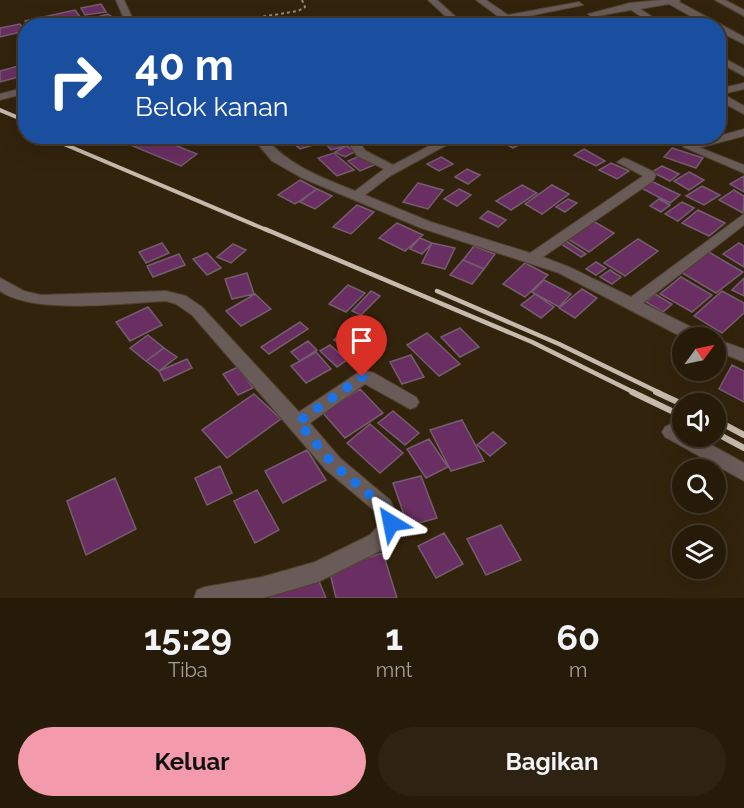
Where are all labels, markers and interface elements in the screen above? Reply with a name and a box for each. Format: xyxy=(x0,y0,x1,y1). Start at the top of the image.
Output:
text: 40 m xyxy=(135,41,234,90)
icon: right xyxy=(36,42,114,120)
text: Belok kanan xyxy=(135,91,289,122)
pin xyxy=(336,315,387,377)
icon: arrive xyxy=(345,324,378,357)
north arrow xyxy=(672,327,726,381)
map controls xyxy=(672,327,726,579)
button: sound xyxy=(672,393,726,447)
button: search xyxy=(672,459,726,513)
position arrow xyxy=(359,491,423,555)
button: layers xyxy=(672,525,726,579)
text: 15:29 xyxy=(144,616,232,658)
text: 1 xyxy=(385,616,403,658)
text: 60 xyxy=(556,616,600,658)
text: Tiba xyxy=(168,658,208,682)
text: mnt xyxy=(376,658,412,682)
text: m xyxy=(569,658,587,682)
button: Keluar xyxy=(18,727,366,796)
button: Bagikan xyxy=(378,727,726,796)

